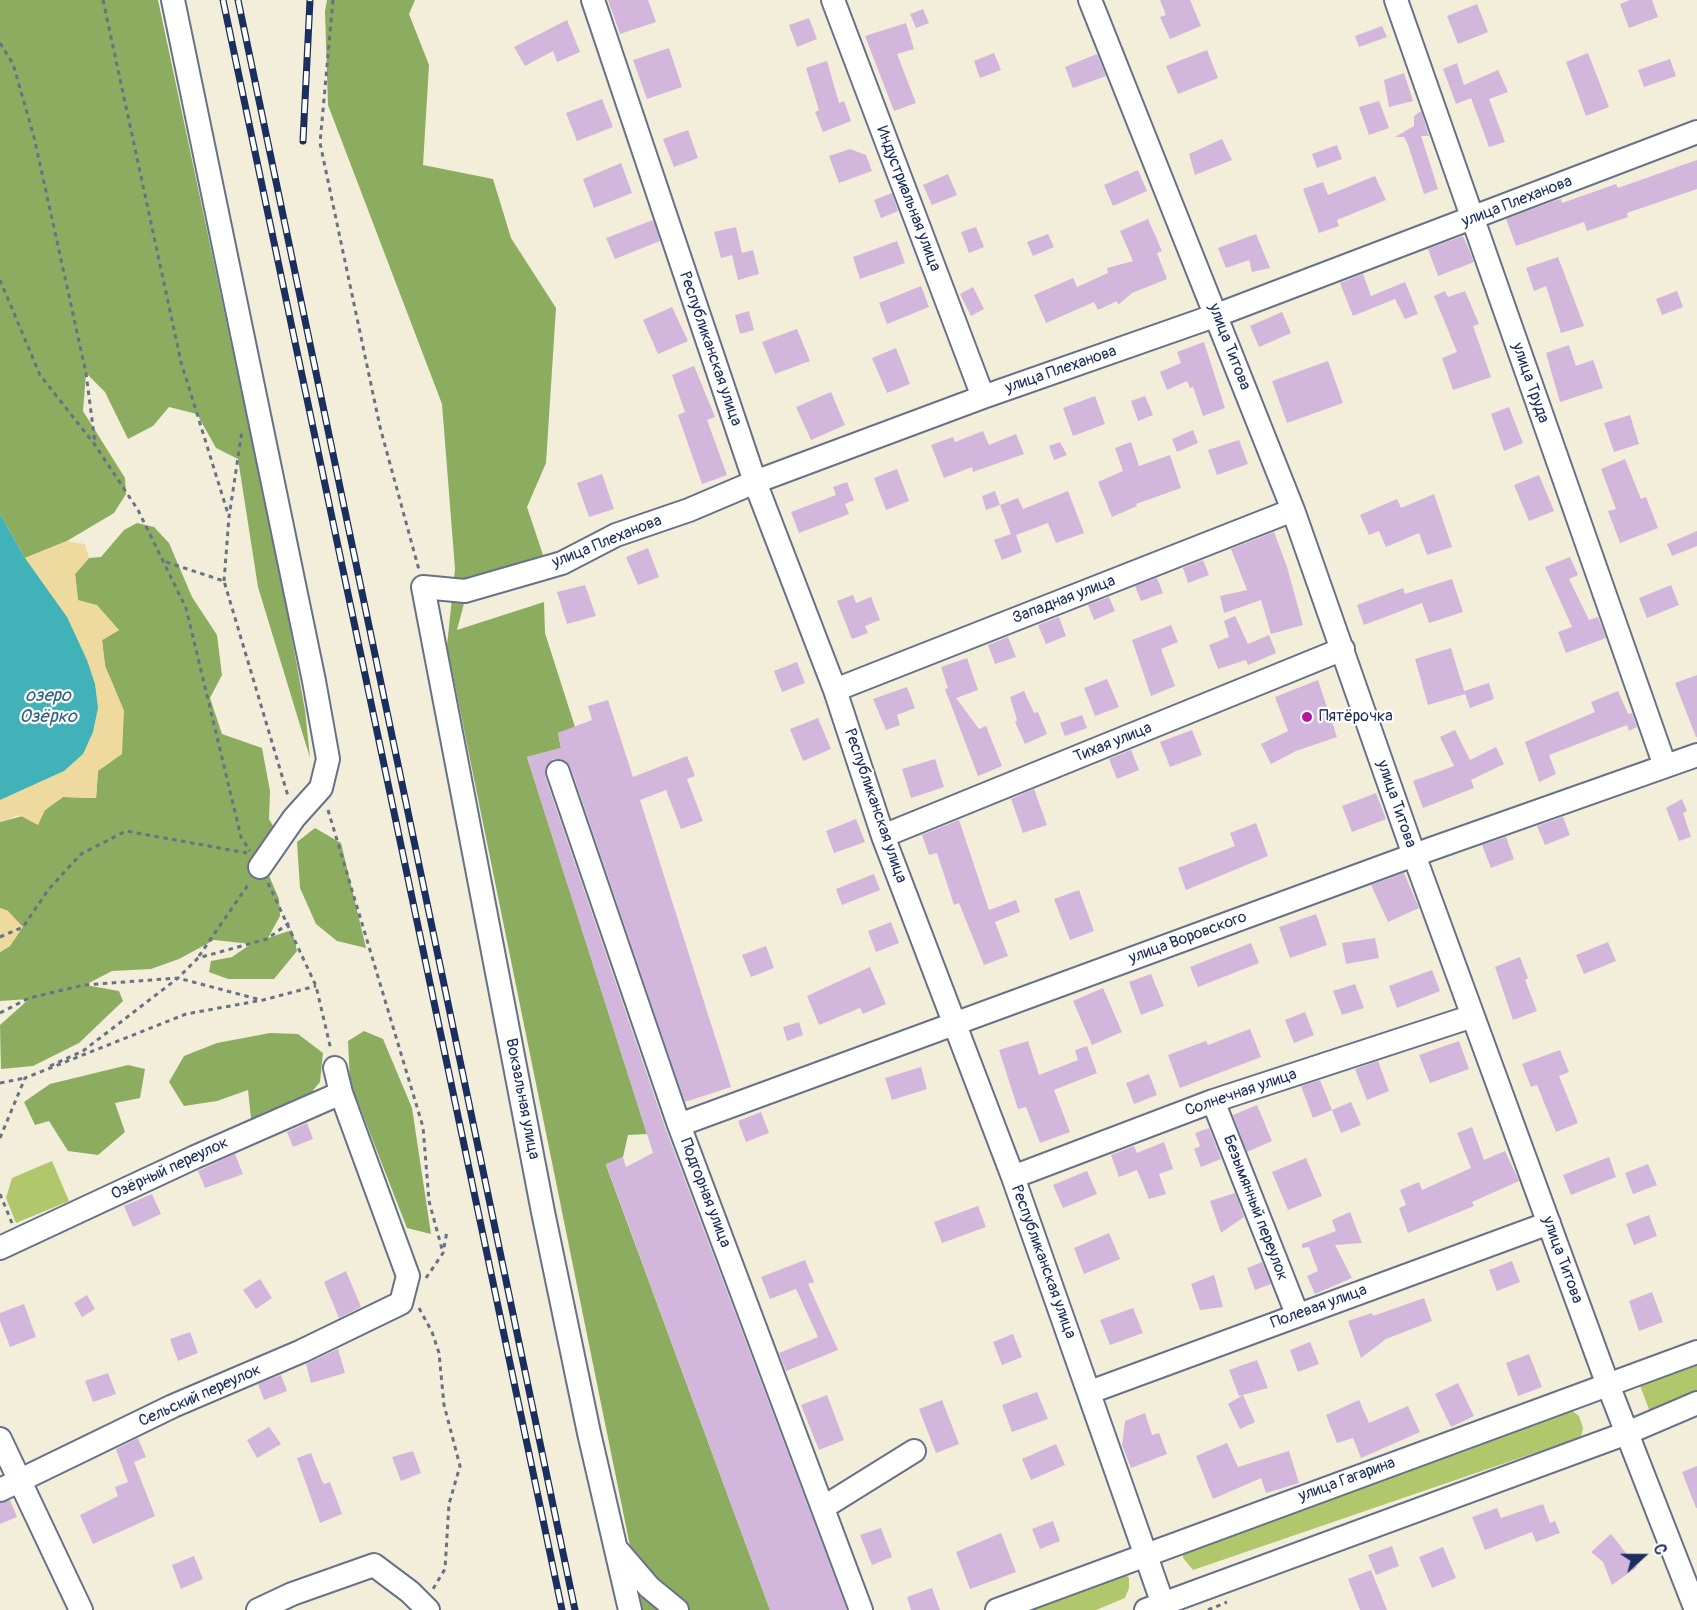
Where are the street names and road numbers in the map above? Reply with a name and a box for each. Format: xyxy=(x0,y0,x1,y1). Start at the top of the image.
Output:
street label: Индустриальная улица xyxy=(871,124,945,274)
street label: улица Плеханова xyxy=(1459,172,1575,232)
street label: Республиканская улица xyxy=(675,269,745,429)
street label: улица Титова xyxy=(1204,301,1254,393)
street label: улица Труда xyxy=(1507,340,1553,426)
street label: улица Плеханова xyxy=(1003,342,1119,398)
street label: улица Плеханова xyxy=(549,511,665,573)
street label: Западная улица xyxy=(1010,572,1118,628)
street label: Тихая улица xyxy=(1071,719,1155,767)
street label: Республиканская улица xyxy=(840,726,910,886)
street label: улица Титова xyxy=(1372,758,1420,850)
street label: улица Воровского xyxy=(1126,908,1250,968)
street label: Вокзальная улица xyxy=(501,1037,543,1161)
street label: Солнечная улица xyxy=(1183,1065,1299,1121)
street label: Безымянный переулок xyxy=(1218,1132,1292,1284)
street label: Озёрный переулок xyxy=(108,1133,232,1205)
street label: Подгорная улица xyxy=(675,1136,735,1250)
street label: Республиканская улица xyxy=(1006,1183,1080,1341)
street label: улица Титова xyxy=(1537,1214,1587,1306)
street label: Полевая улица xyxy=(1268,1281,1370,1333)
street label: Сельский переулок xyxy=(136,1360,264,1432)
street label: улица Гагарина xyxy=(1296,1454,1398,1506)

